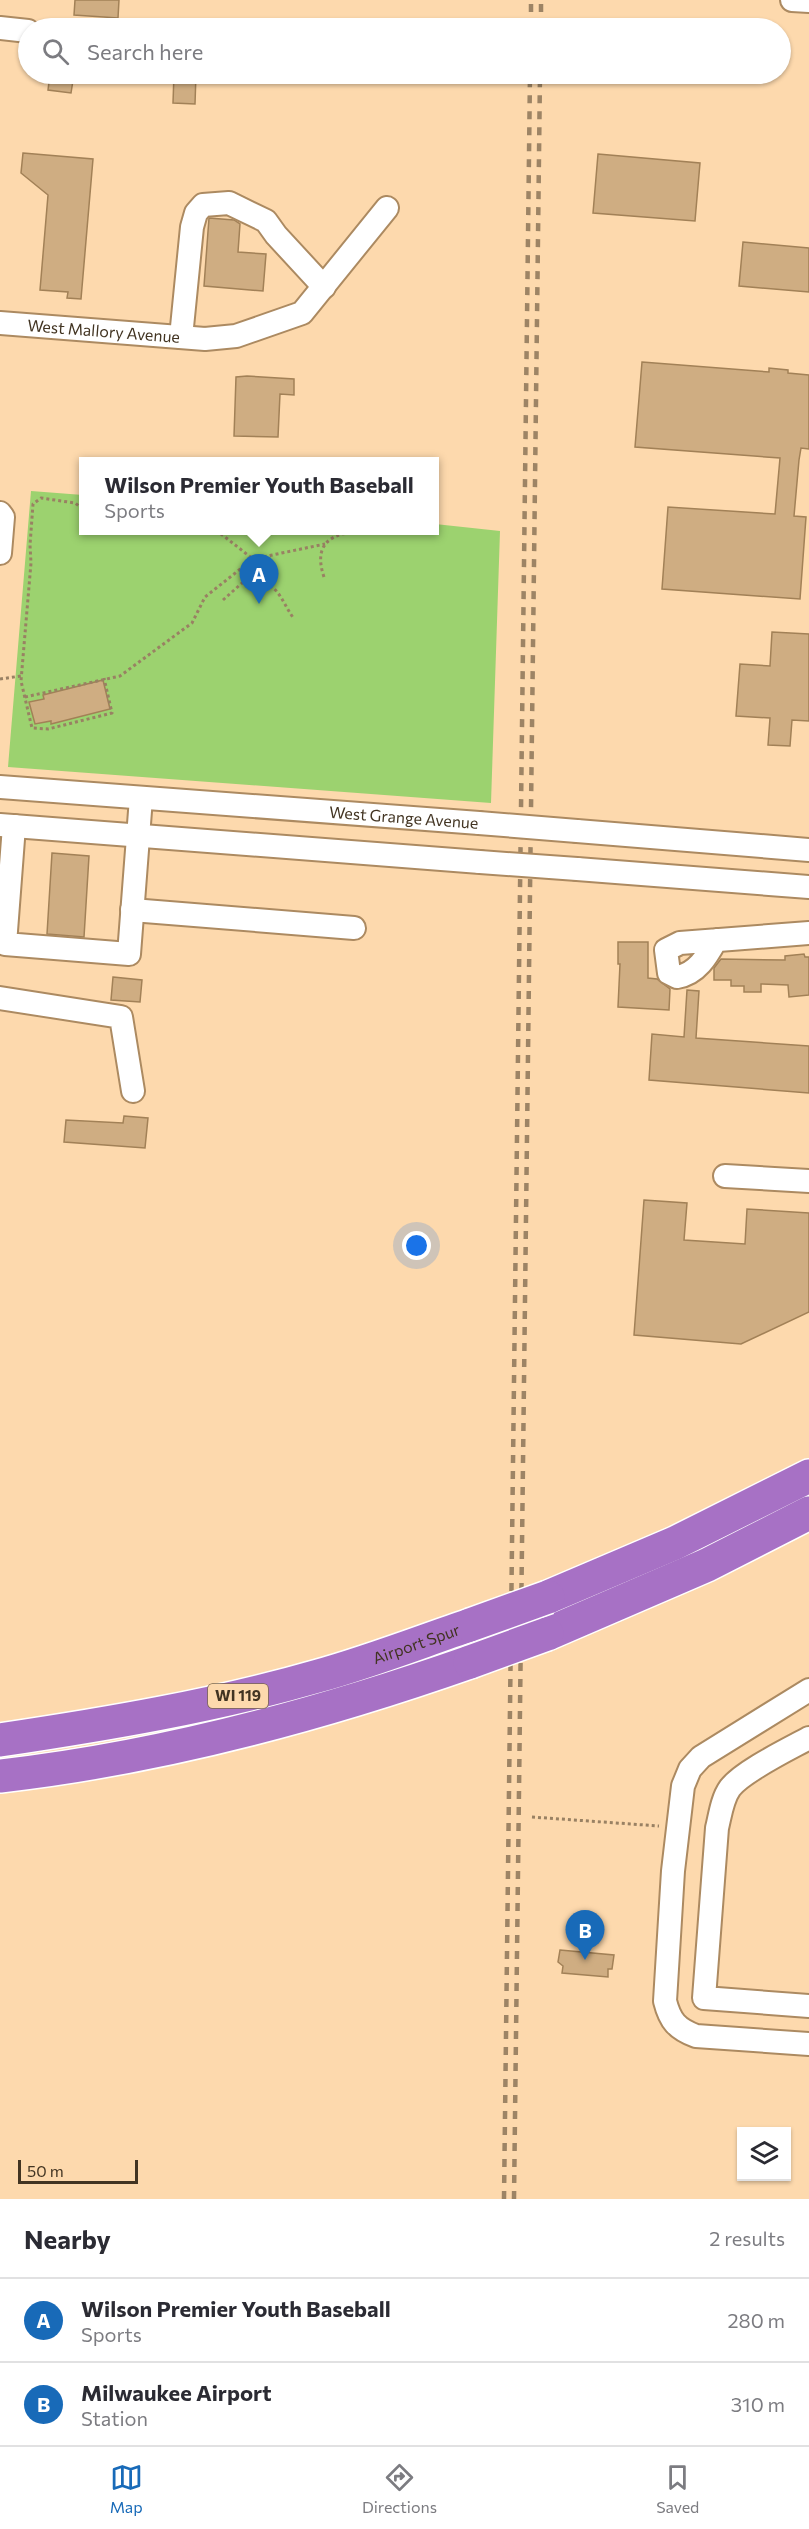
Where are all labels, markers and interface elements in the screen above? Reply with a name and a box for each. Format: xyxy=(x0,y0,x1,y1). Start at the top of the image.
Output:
search box xyxy=(18,18,791,84)
icon: search xyxy=(39,35,72,68)
text: Search here xyxy=(87,38,203,65)
street label: West Mallory Avenue xyxy=(27,315,181,346)
popup xyxy=(79,457,439,535)
text: Wilson Premier Youth Baseball xyxy=(104,471,414,498)
text: Sports xyxy=(104,498,165,522)
pin: A xyxy=(240,554,278,604)
street label: West Grange Avenue xyxy=(329,802,479,832)
your location xyxy=(402,1231,431,1260)
street label: Airport Spur xyxy=(370,1619,463,1667)
road number: WI 119 xyxy=(208,1684,268,1708)
pin: B xyxy=(566,1910,604,1960)
map controls xyxy=(737,2127,791,2181)
button: layers xyxy=(737,2127,791,2181)
scale bar xyxy=(18,2157,138,2184)
text: 50 m xyxy=(27,2161,64,2180)
text: Nearby xyxy=(24,2223,111,2254)
text: 2 results xyxy=(709,2226,785,2250)
text: Wilson Premier Youth Baseball xyxy=(81,2295,391,2322)
text: A xyxy=(36,2308,51,2332)
text: 280 m xyxy=(727,2308,785,2332)
text: Sports xyxy=(81,2322,142,2346)
text: Milwaukee Airport xyxy=(81,2379,271,2406)
text: B xyxy=(37,2392,50,2416)
text: 310 m xyxy=(731,2392,785,2416)
text: Station xyxy=(81,2406,148,2430)
tab: Map xyxy=(110,2461,143,2516)
tab: Directions xyxy=(362,2461,437,2516)
tab: Saved xyxy=(656,2461,699,2516)

